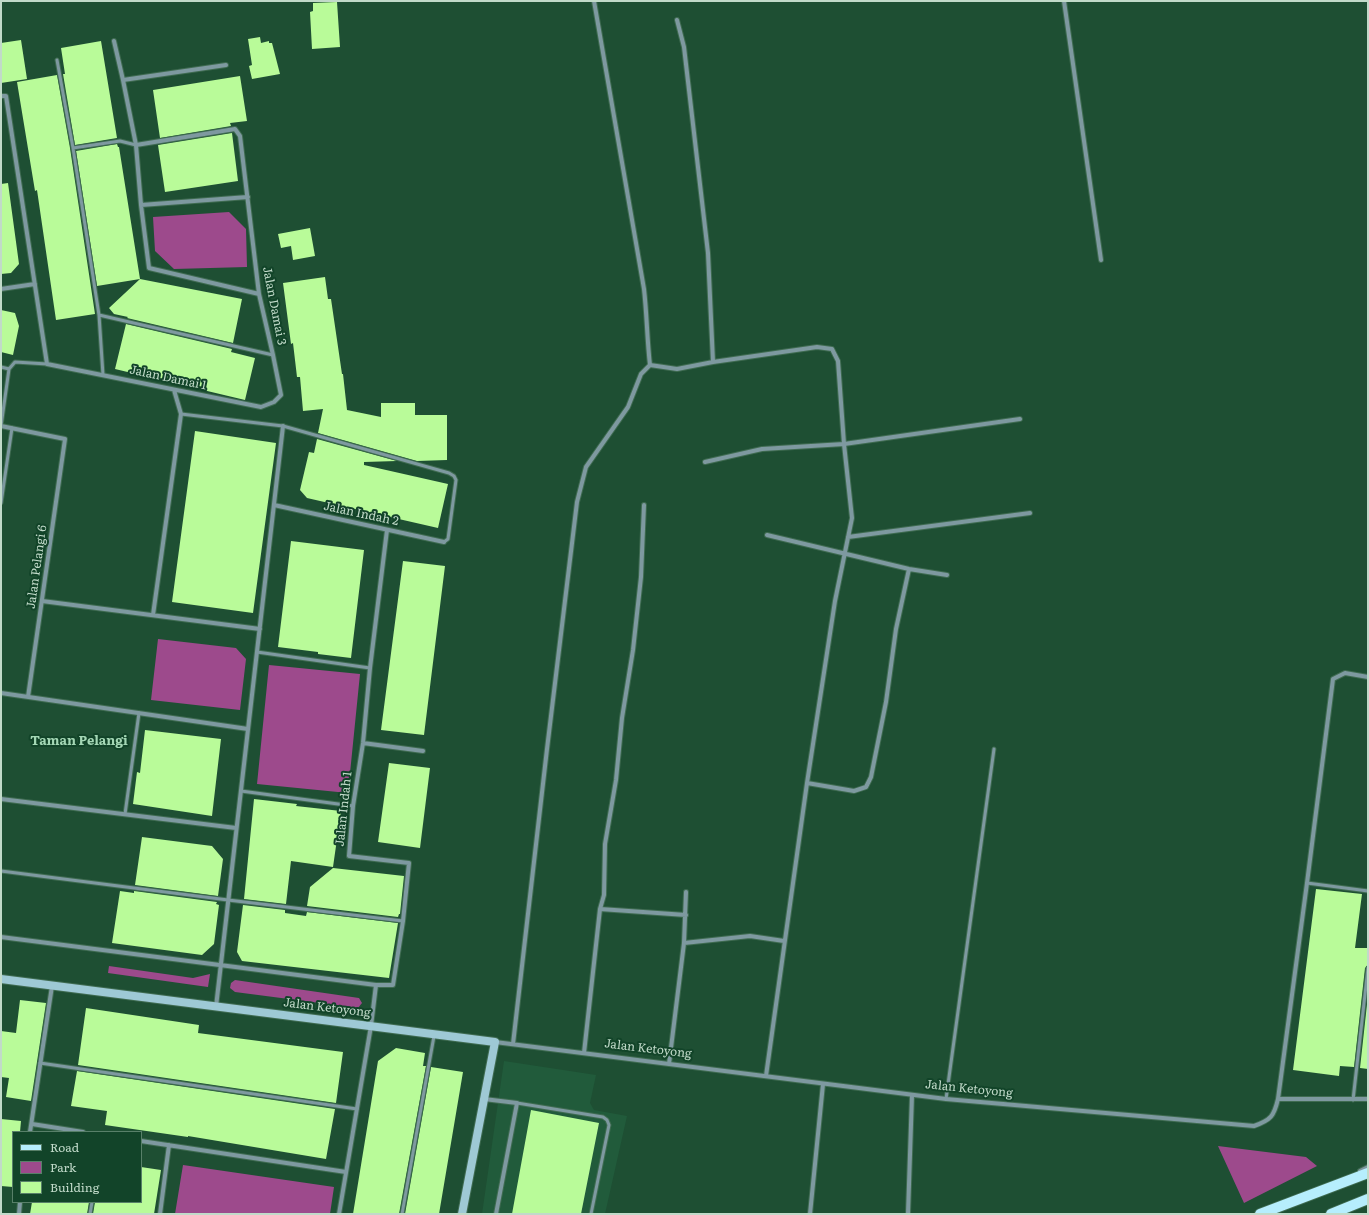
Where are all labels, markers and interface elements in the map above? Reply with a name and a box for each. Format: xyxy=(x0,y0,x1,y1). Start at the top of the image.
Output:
street label: Jalan Damai 3 xyxy=(259,265,289,347)
street label: Jalan Damai 1 xyxy=(128,363,208,393)
street label: Jalan Indah 2 xyxy=(322,499,400,529)
street label: Jalan Pelangi 6 xyxy=(24,524,50,610)
district label: Taman Pelangi xyxy=(30,733,128,749)
street label: Jalan Indah 1 xyxy=(333,771,355,847)
street label: Jalan Ketoyong xyxy=(282,995,372,1021)
street label: Jalan Ketoyong xyxy=(603,1036,693,1062)
street label: Jalan Ketoyong xyxy=(924,1077,1014,1101)
legend xyxy=(12,1131,142,1203)
text: Road xyxy=(50,1138,79,1156)
text: Park xyxy=(50,1158,76,1176)
text: Building xyxy=(50,1178,99,1196)

